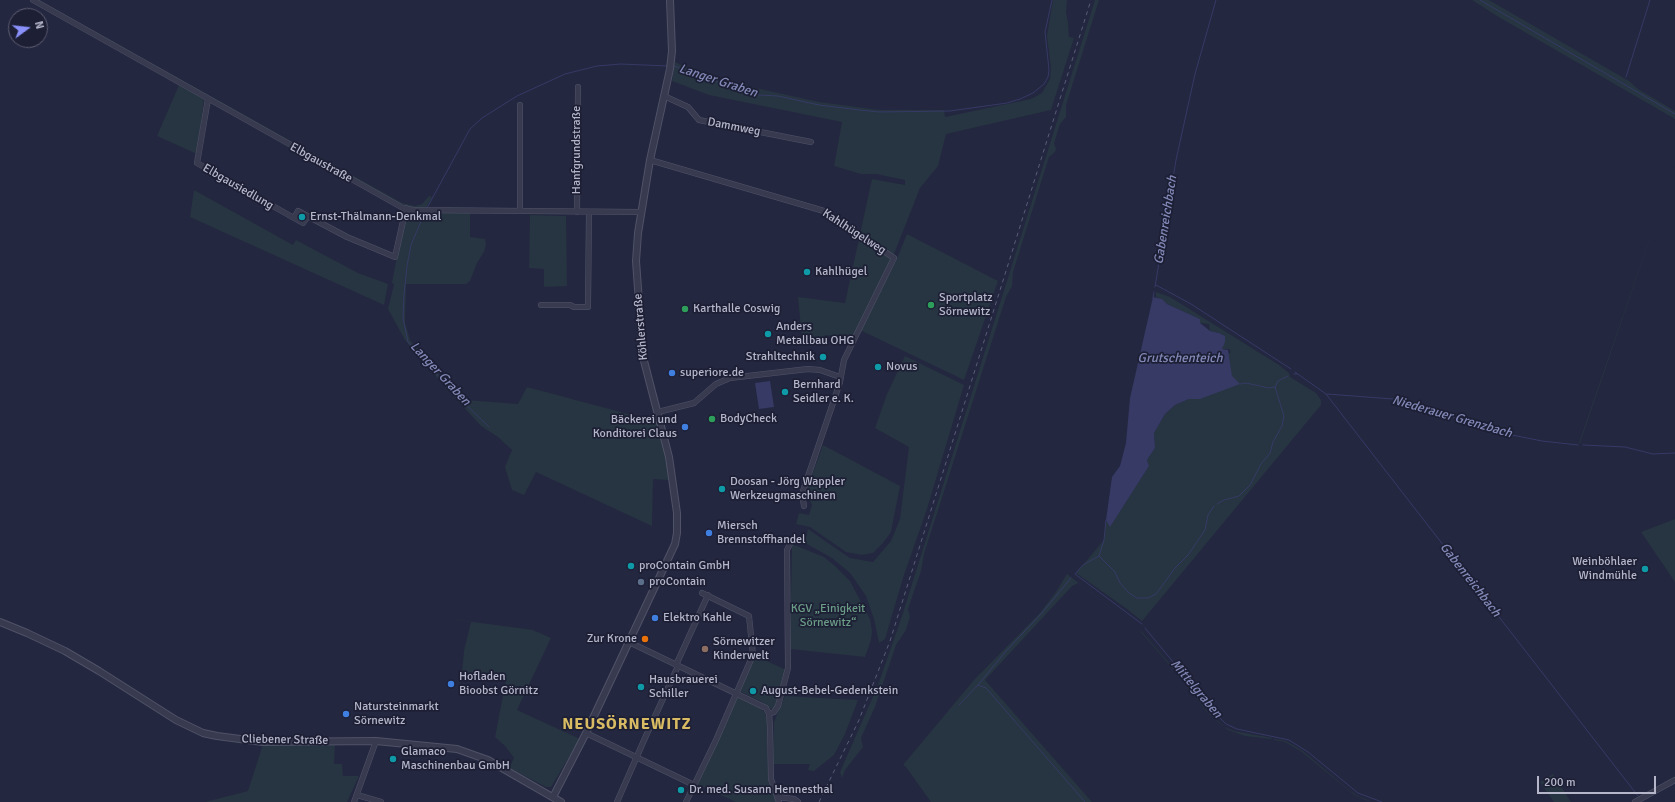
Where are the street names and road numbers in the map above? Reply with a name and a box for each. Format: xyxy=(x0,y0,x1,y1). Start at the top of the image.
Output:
street label: Hanfgrundstraße xyxy=(570,106,584,194)
street label: Dammweg xyxy=(706,115,762,139)
street label: Elbgaustraße xyxy=(287,140,355,186)
street label: Elbgausiedlung xyxy=(200,161,276,213)
street label: Kahlhügelweg xyxy=(819,206,889,258)
street label: Köhlerstraße xyxy=(631,293,651,361)
street label: Cliebener Straße xyxy=(242,732,328,748)

